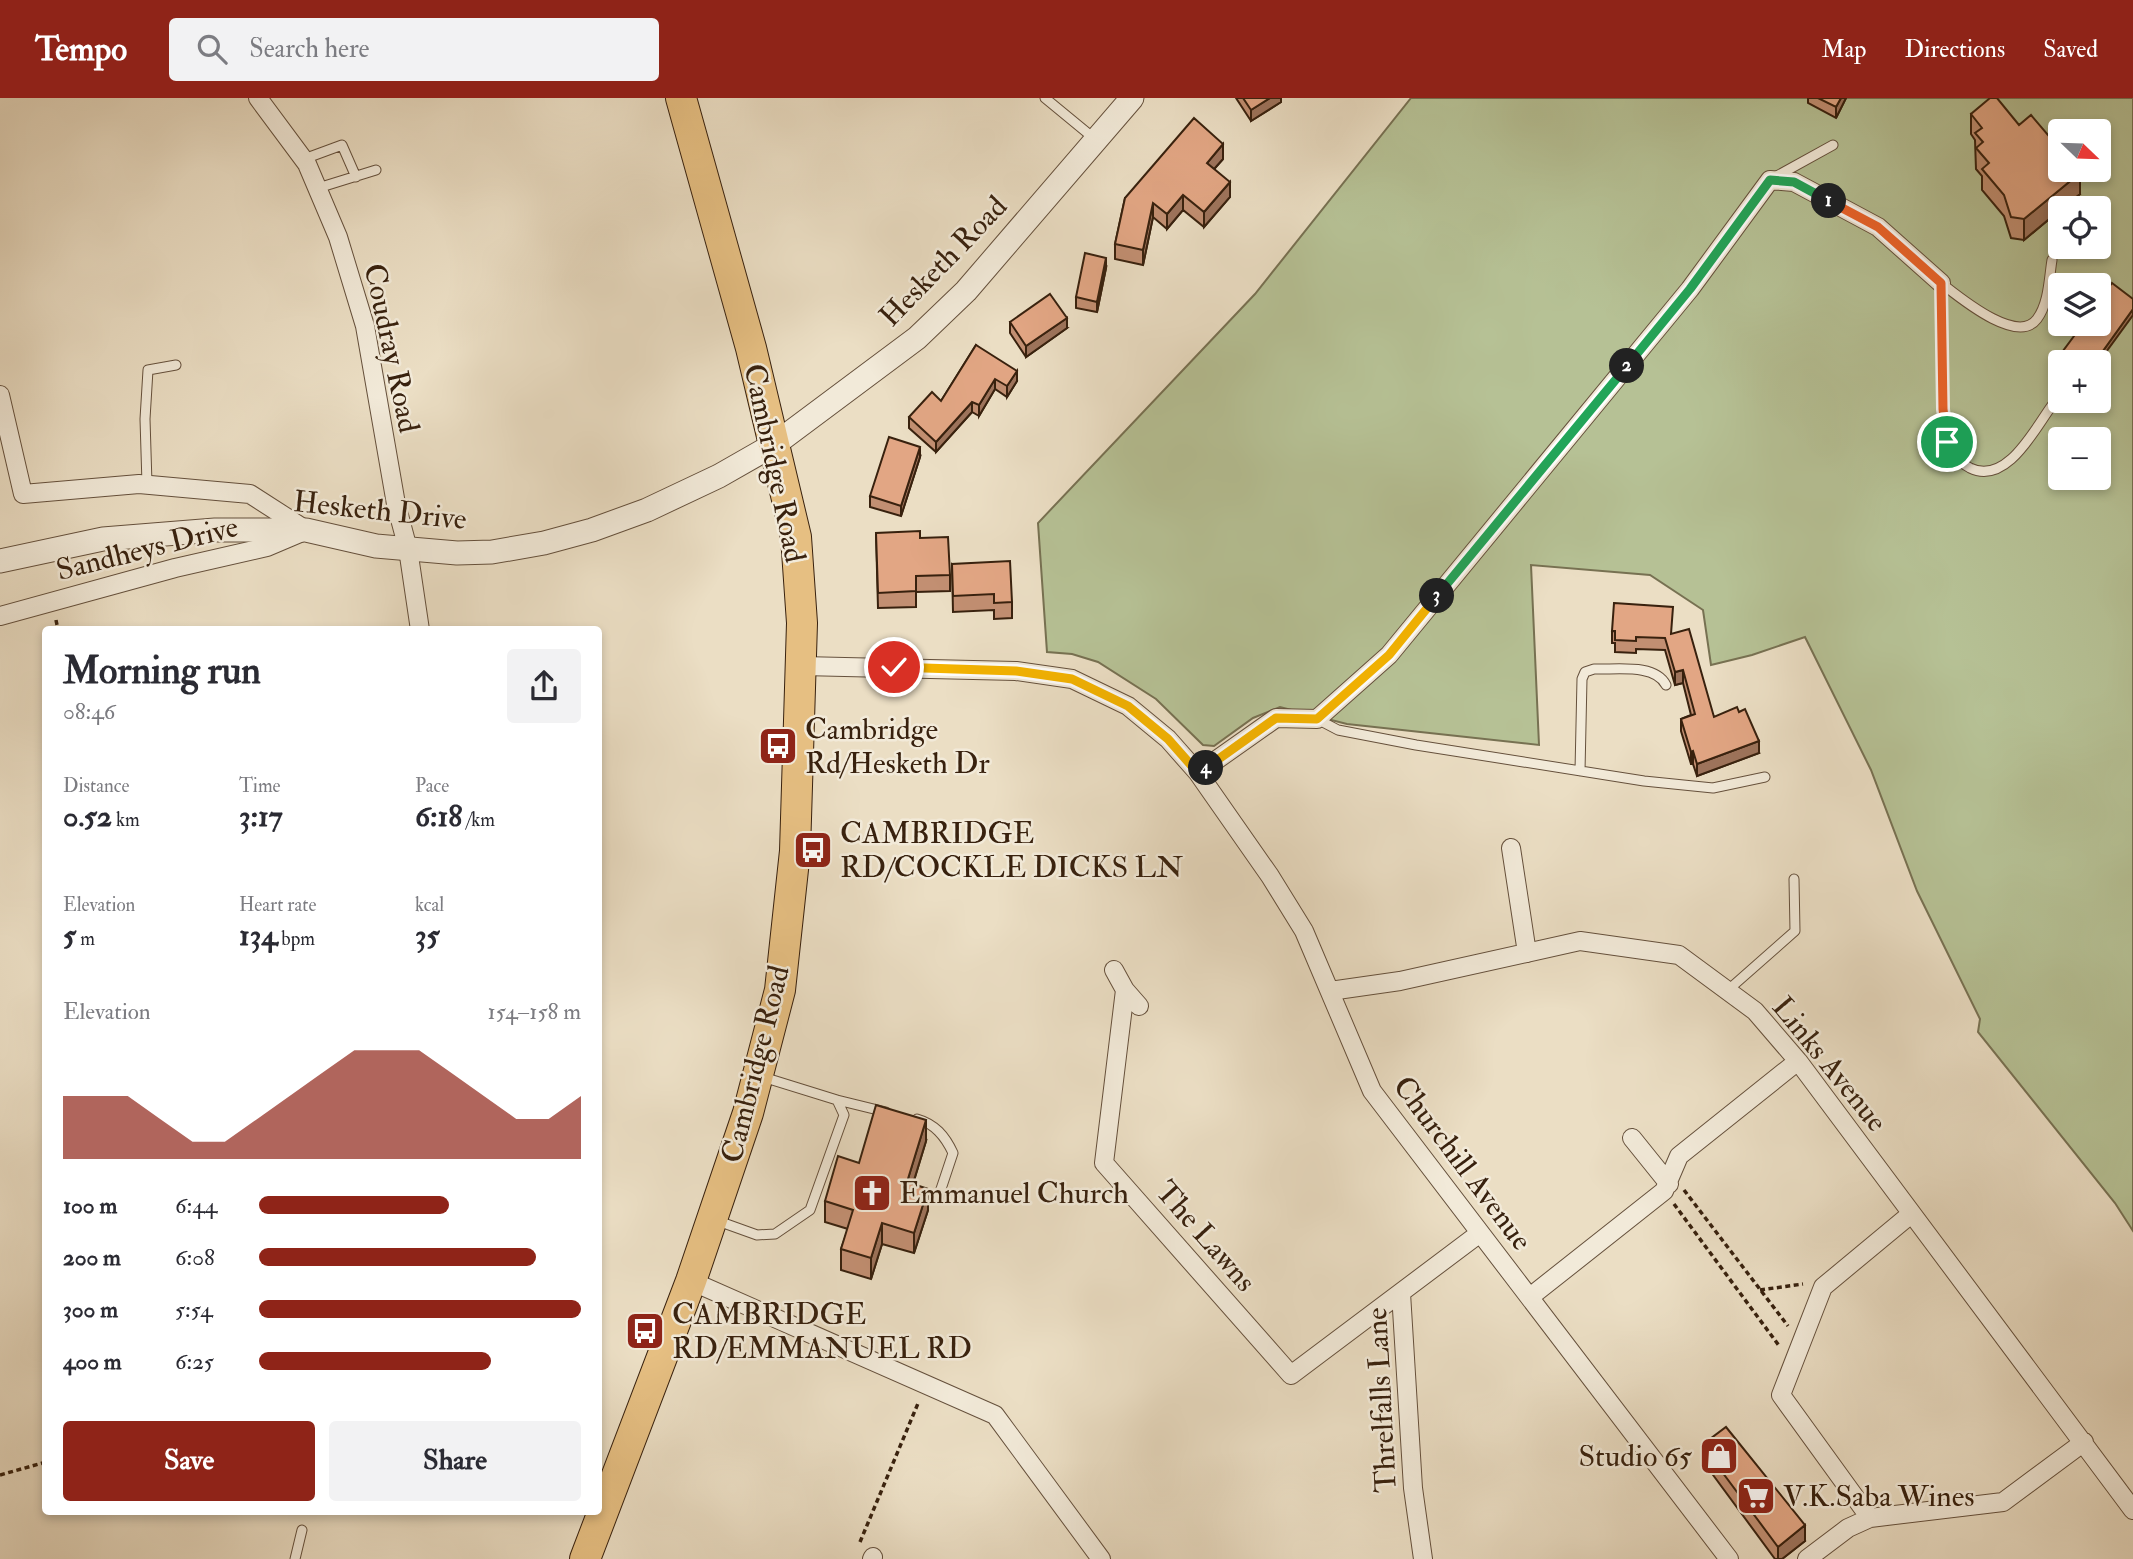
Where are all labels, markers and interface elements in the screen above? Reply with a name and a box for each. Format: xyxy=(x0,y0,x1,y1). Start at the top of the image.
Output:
search box xyxy=(169,18,659,81)
text: Tempo xyxy=(35,29,127,70)
icon: search xyxy=(193,30,231,68)
text: Search here xyxy=(249,33,369,65)
text: Map xyxy=(1821,34,1866,65)
text: Directions xyxy=(1904,34,2005,65)
text: Saved xyxy=(2043,34,2098,65)
north arrow xyxy=(2048,119,2110,182)
map controls xyxy=(2048,119,2111,490)
pin: 1 xyxy=(1812,184,1846,218)
street label: Hesketh Road xyxy=(872,188,1015,335)
text: 1 xyxy=(1825,188,1832,212)
button: locate xyxy=(2048,196,2111,259)
street label: Coudray Road xyxy=(356,260,428,436)
button: layers xyxy=(2048,273,2111,336)
pin: 2 xyxy=(1610,348,1644,384)
button: + xyxy=(2048,350,2111,413)
text: 2 xyxy=(1622,353,1631,377)
street label: Cambridge Road xyxy=(735,360,814,566)
pin xyxy=(1917,412,1977,472)
icon: arrive xyxy=(1928,423,1966,461)
button: − xyxy=(2048,427,2111,490)
street label: Hesketh Drive xyxy=(291,483,468,538)
street label: Sandheys Drive xyxy=(52,508,242,589)
pin: 3 xyxy=(1420,578,1454,614)
text: 3 xyxy=(1433,583,1440,607)
pin xyxy=(864,637,924,697)
text: Morning run xyxy=(63,647,261,695)
icon: check xyxy=(875,648,913,686)
button: share xyxy=(507,649,581,723)
text: 08:46 xyxy=(63,697,115,726)
place label: Cambridge Rd/Hesketh Dr xyxy=(805,711,990,782)
bus stop icon: Cambridge Rd/Hesketh Dr xyxy=(757,725,799,767)
pin: 4 xyxy=(1188,750,1224,786)
text: 4 xyxy=(1200,755,1211,779)
text: Distance xyxy=(63,774,129,798)
text: Time xyxy=(239,774,281,798)
text: Pace xyxy=(415,774,449,798)
text: 0.52 xyxy=(63,798,112,835)
text: 3:17 xyxy=(239,798,282,835)
text: 6:18 xyxy=(415,798,462,835)
text: km xyxy=(112,808,140,832)
text: /km xyxy=(462,808,495,832)
place label: CAMBRIDGE RD/COCKLE DICKS LN xyxy=(840,815,1183,886)
bus stop icon: CAMBRIDGE RD/COCKLE DICKS LN xyxy=(792,829,834,871)
text: Elevation xyxy=(63,893,135,917)
text: Heart rate xyxy=(239,893,316,917)
text: kcal xyxy=(415,893,444,917)
text: 5 xyxy=(63,917,76,954)
text: 134 xyxy=(239,917,277,954)
text: 35 xyxy=(415,917,440,954)
text: m xyxy=(76,927,95,951)
text: bpm xyxy=(277,927,315,951)
street label: Cambridge Road xyxy=(713,961,798,1167)
street label: Links Avenue xyxy=(1764,989,1895,1139)
text: Elevation xyxy=(63,997,151,1026)
text: 154–158 m xyxy=(488,997,581,1026)
street label: Churchill Avenue xyxy=(1385,1069,1540,1258)
church icon: Emmanuel Church xyxy=(851,1172,893,1214)
street label: The Lawns xyxy=(1147,1173,1264,1299)
place label: Emmanuel Church xyxy=(899,1175,1129,1212)
text: 100 m xyxy=(63,1191,117,1220)
text: 6:44 xyxy=(175,1191,217,1220)
text: 200 m xyxy=(63,1243,121,1272)
text: 6:08 xyxy=(175,1243,215,1272)
text: 300 m xyxy=(63,1295,118,1324)
text: 5:54 xyxy=(175,1295,213,1324)
place label: CAMBRIDGE RD/EMMANUEL RD xyxy=(672,1296,972,1367)
street label: Threlfalls Lane xyxy=(1358,1306,1405,1494)
bus stop icon: CAMBRIDGE RD/EMMANUEL RD xyxy=(624,1310,666,1352)
text: 400 m xyxy=(63,1347,122,1376)
text: 6:25 xyxy=(175,1347,214,1376)
button: Save xyxy=(63,1421,315,1501)
button: Share xyxy=(329,1421,581,1501)
shop icon: Studio 65 xyxy=(1698,1435,1740,1477)
place label: Studio 65 xyxy=(1578,1438,1693,1475)
supermarket icon: V.K.Saba Wines xyxy=(1735,1475,1777,1517)
place label: V.K.Saba Wines xyxy=(1783,1478,1975,1515)

